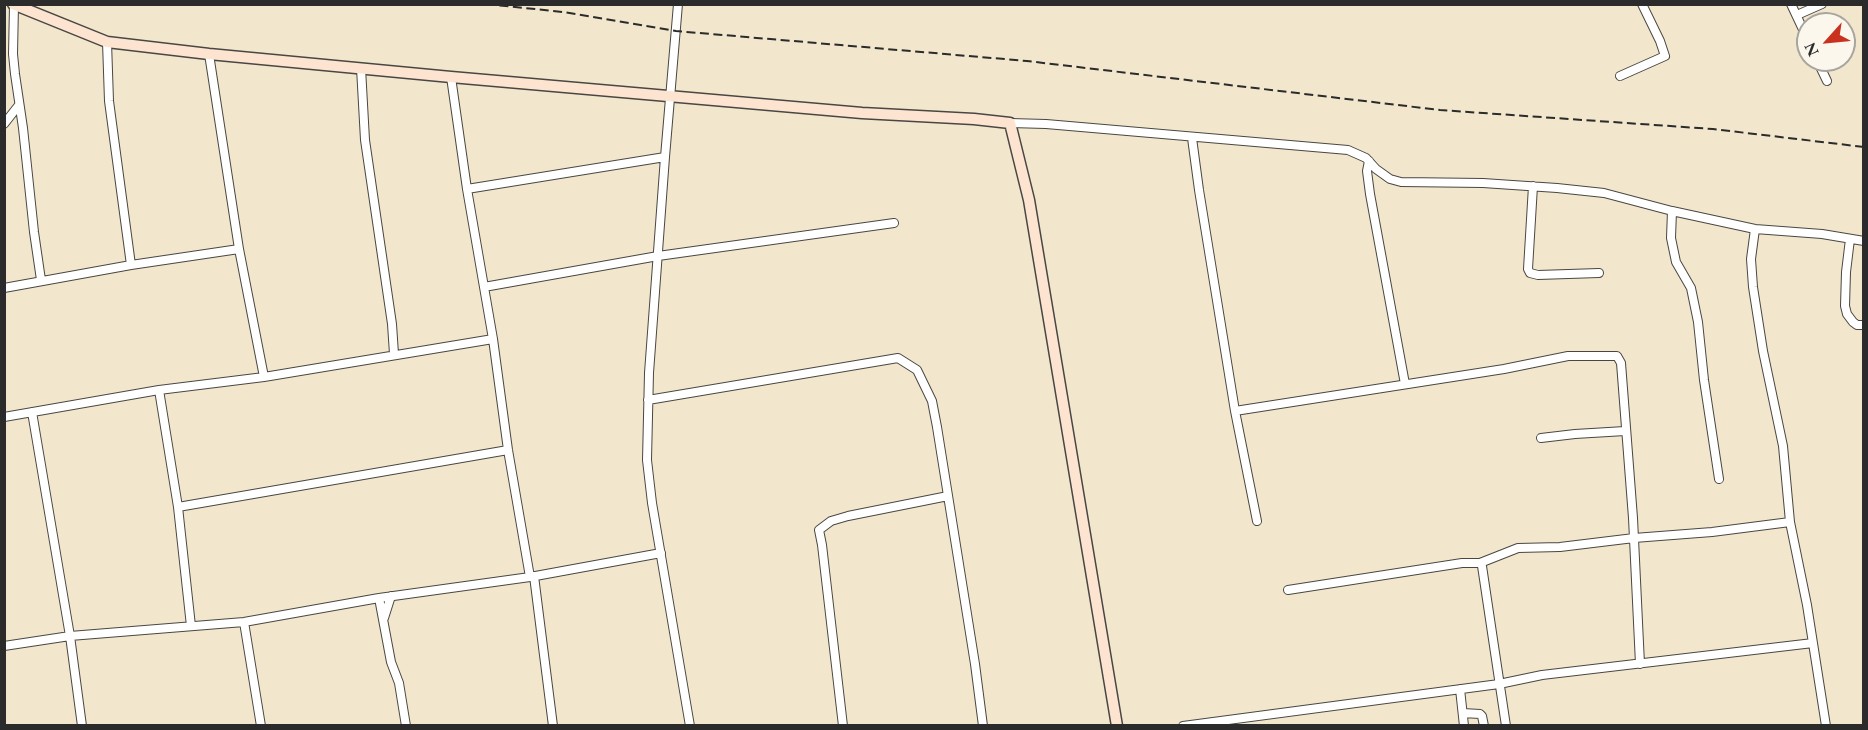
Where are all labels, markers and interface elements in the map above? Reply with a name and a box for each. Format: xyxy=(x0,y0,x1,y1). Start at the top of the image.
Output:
north arrow xyxy=(1796,12,1856,72)
text: N xyxy=(1799,39,1824,60)

